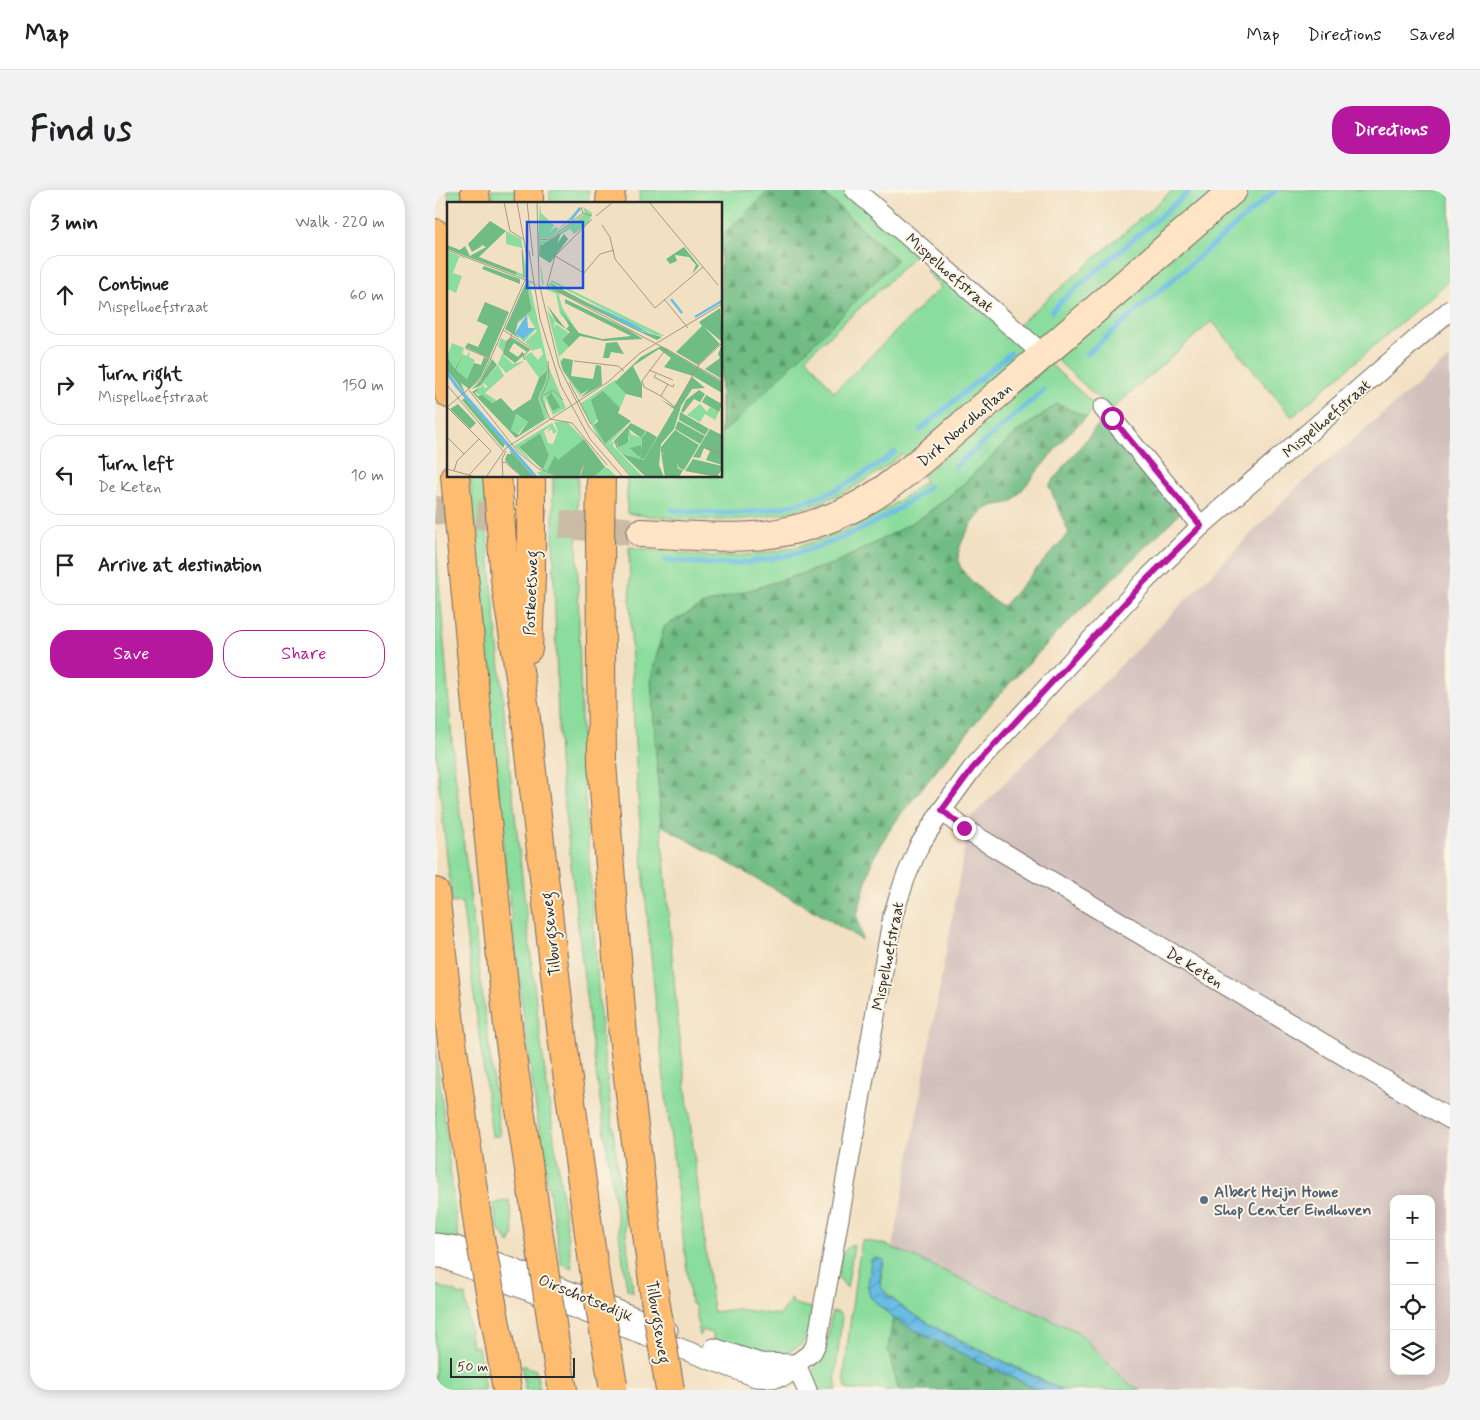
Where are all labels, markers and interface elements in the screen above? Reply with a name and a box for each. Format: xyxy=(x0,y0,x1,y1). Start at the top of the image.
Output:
text: Map xyxy=(25,19,69,50)
text: Map xyxy=(1247,23,1280,47)
text: Directions xyxy=(1308,23,1382,47)
text: Saved xyxy=(1410,23,1455,47)
button: Directions xyxy=(1332,106,1450,154)
text: Find us xyxy=(30,107,132,153)
inset map xyxy=(447,202,723,478)
text: 3 min xyxy=(50,209,98,237)
text: Walk · 220 m xyxy=(295,212,385,233)
street label: Mispelhoefstraat xyxy=(901,229,998,317)
text: Continue xyxy=(98,272,169,297)
icon: ahead xyxy=(51,281,79,309)
text: 60 m xyxy=(350,285,384,306)
text: Mispelhoefstraat xyxy=(98,297,208,318)
text: Turn right xyxy=(98,362,182,387)
icon: right xyxy=(51,371,79,399)
text: 150 m xyxy=(342,375,384,396)
street label: Mispelhoefstraat xyxy=(1278,375,1376,463)
street label: Dirk Noordhoflaan xyxy=(913,378,1017,472)
text: Mispelhoefstraat xyxy=(98,387,208,408)
route start xyxy=(1101,407,1124,430)
text: Turn left xyxy=(98,452,174,477)
icon: left xyxy=(51,461,79,489)
text: 10 m xyxy=(351,465,384,486)
text: De Keten xyxy=(98,477,161,498)
street label: Postkoetsweg xyxy=(520,550,544,636)
icon: arrive xyxy=(51,551,79,579)
text: Arrive at destination xyxy=(98,553,262,578)
button: Save xyxy=(50,630,213,678)
button: Share xyxy=(223,630,385,678)
route end xyxy=(953,817,976,840)
street label: Tilburgseweg xyxy=(537,891,567,977)
street label: Mispelhoefstraat xyxy=(868,900,909,1012)
street label: De Keten xyxy=(1162,943,1227,994)
place label: Albert Heijn Home Shop Center Eindhoven xyxy=(1214,1182,1372,1221)
marker: Albert Heijn Home Shop Center Eindhoven xyxy=(1198,1194,1210,1206)
map controls xyxy=(1390,1195,1435,1375)
button: + xyxy=(1390,1195,1435,1240)
button: − xyxy=(1390,1240,1435,1285)
street label: Oirschotsedijk xyxy=(535,1270,636,1327)
street label: Tilburgseweg xyxy=(640,1279,674,1366)
button: locate xyxy=(1390,1285,1435,1330)
button: layers xyxy=(1390,1330,1435,1375)
scale bar xyxy=(450,1355,575,1378)
text: 50 m xyxy=(457,1358,488,1376)

